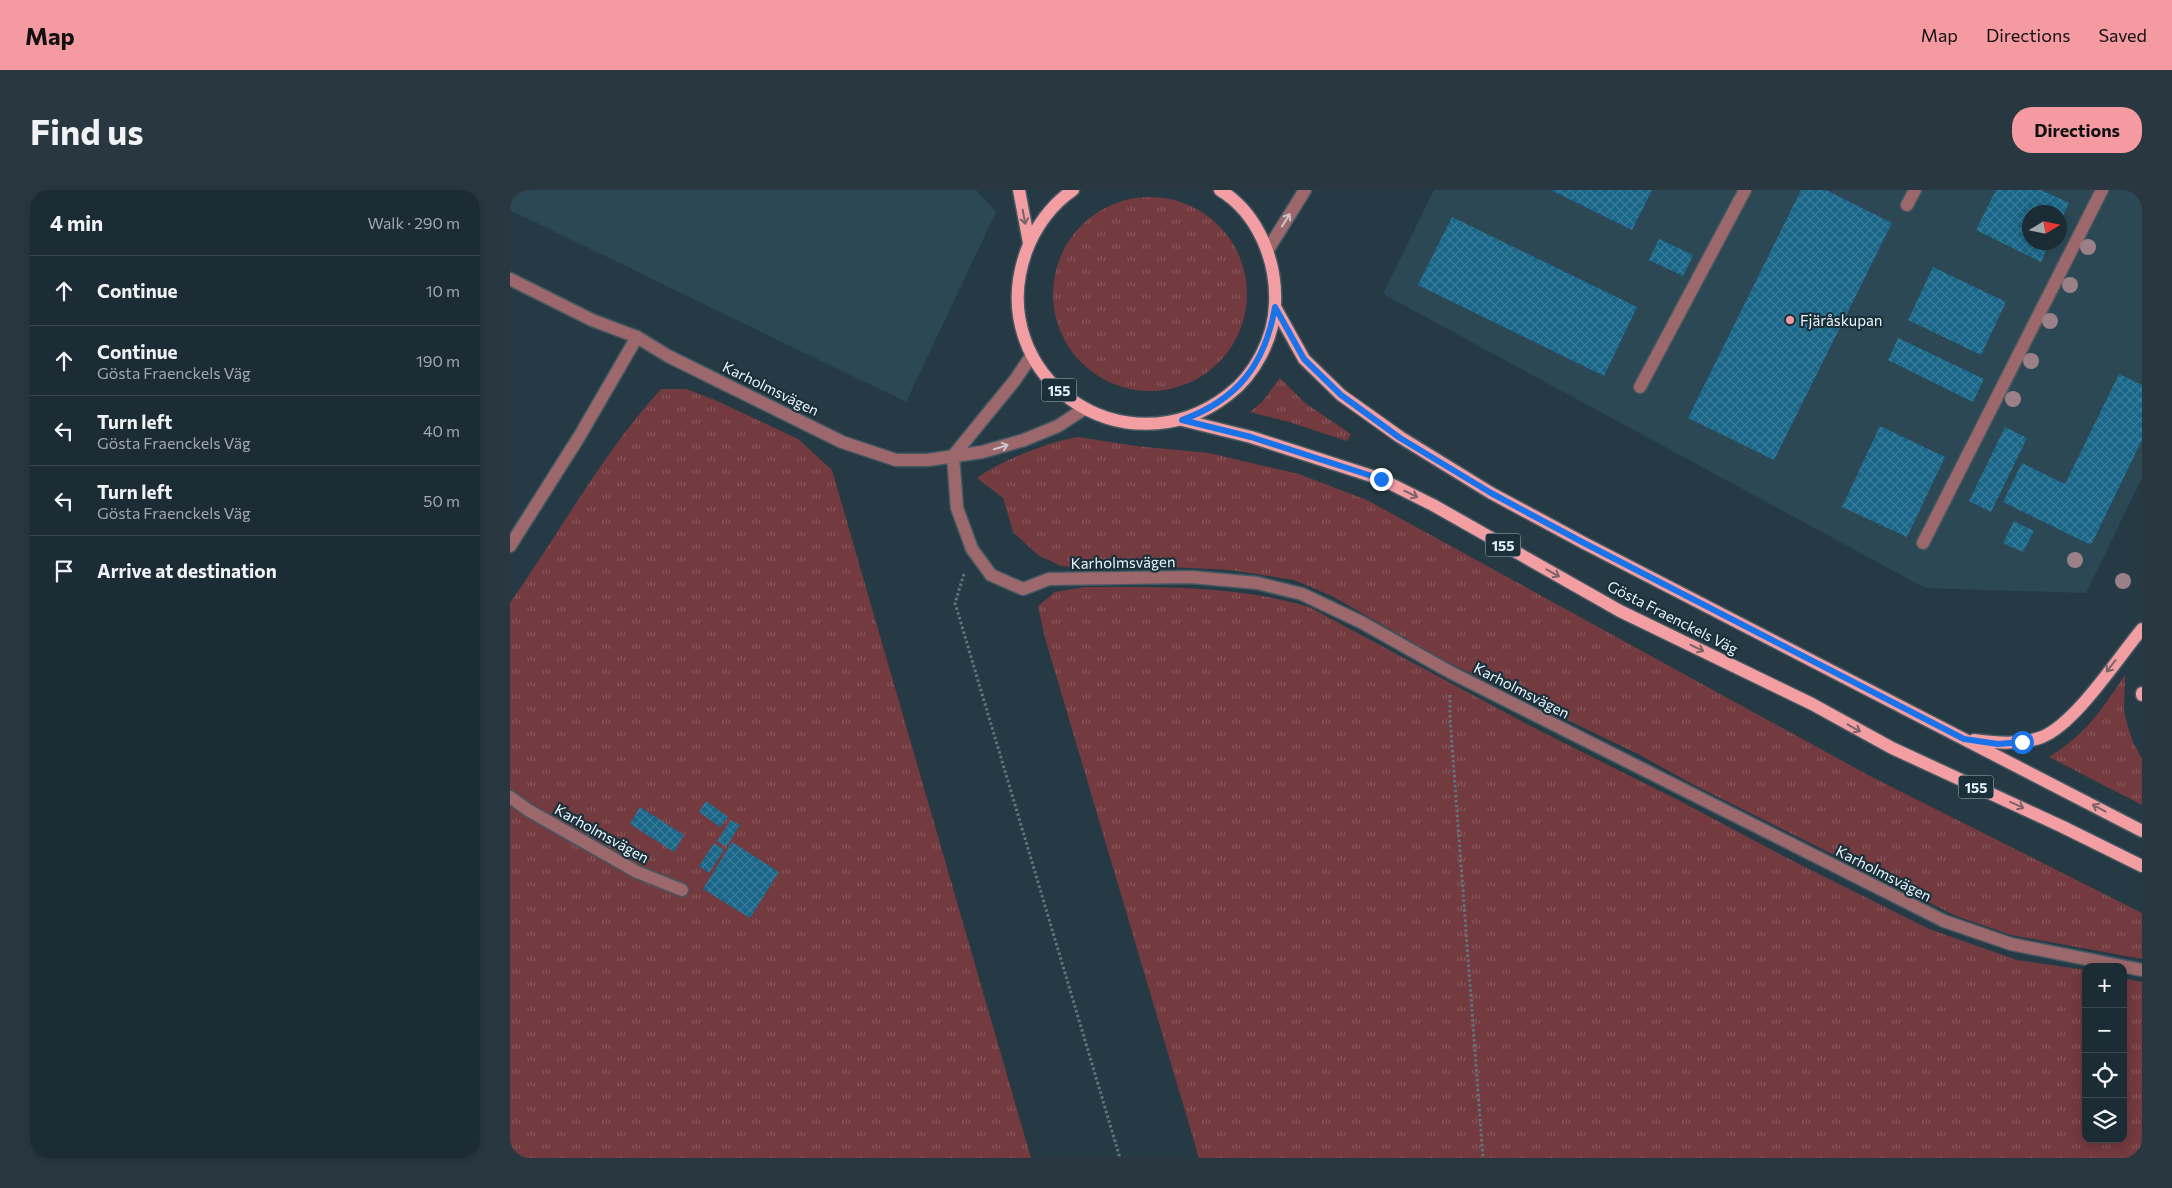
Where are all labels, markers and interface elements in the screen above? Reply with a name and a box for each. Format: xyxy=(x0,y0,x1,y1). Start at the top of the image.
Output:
text: Map xyxy=(25,21,75,50)
text: Map xyxy=(1921,24,1958,46)
text: Directions xyxy=(1986,24,2070,46)
text: Saved xyxy=(2098,24,2147,46)
button: Directions xyxy=(2012,107,2142,153)
text: Find us xyxy=(30,109,144,152)
north arrow xyxy=(2022,205,2067,250)
one-way arrow xyxy=(1019,208,1029,224)
text: 4 min xyxy=(50,210,103,235)
text: Walk · 290 m xyxy=(368,213,460,232)
one-way arrow xyxy=(1281,214,1291,228)
icon: ahead xyxy=(50,277,78,305)
text: Continue xyxy=(97,279,177,302)
text: 10 m xyxy=(426,281,460,300)
place label: Fjäråskupan xyxy=(1800,311,1882,329)
marker: Fjäråskupan xyxy=(1784,314,1796,326)
text: Continue xyxy=(97,340,177,363)
icon: ahead xyxy=(50,347,78,375)
text: 190 m xyxy=(416,351,460,370)
street label: Karholmsvägen xyxy=(720,357,822,419)
text: Gösta Fraenckels Väg xyxy=(97,363,251,382)
road number: 155 xyxy=(1042,378,1076,402)
text: Turn left xyxy=(97,410,172,433)
icon: left xyxy=(50,417,78,445)
text: 40 m xyxy=(423,421,460,440)
text: Gösta Fraenckels Väg xyxy=(97,433,251,452)
one-way arrow xyxy=(992,441,1008,451)
route end xyxy=(1370,468,1393,491)
text: Turn left xyxy=(97,480,172,503)
icon: left xyxy=(50,487,78,515)
one-way arrow xyxy=(1403,490,1418,499)
text: 50 m xyxy=(423,491,460,510)
text: Gösta Fraenckels Väg xyxy=(97,503,251,522)
road number: 155 xyxy=(1486,534,1520,556)
street label: Karholmsvägen xyxy=(1070,552,1176,572)
icon: arrive xyxy=(50,557,78,585)
text: Arrive at destination xyxy=(97,559,277,582)
one-way arrow xyxy=(1545,569,1559,579)
street label: Gösta Fraenckels Väg xyxy=(1605,576,1741,658)
one-way arrow xyxy=(1689,644,1704,653)
street label: Karholmsvägen xyxy=(1471,658,1573,722)
one-way arrow xyxy=(2106,660,2117,673)
one-way arrow xyxy=(1847,723,1861,733)
route start xyxy=(2011,731,2034,754)
road number: 155 xyxy=(1958,776,1994,798)
street label: Karholmsvägen xyxy=(552,800,652,866)
one-way arrow xyxy=(2009,801,2024,811)
one-way arrow xyxy=(2092,803,2107,813)
street label: Karholmsvägen xyxy=(1833,841,1935,905)
map controls xyxy=(2082,963,2127,1143)
button: + xyxy=(2082,963,2127,1008)
button: − xyxy=(2082,1008,2127,1053)
button: locate xyxy=(2082,1053,2127,1098)
button: layers xyxy=(2082,1098,2127,1143)

